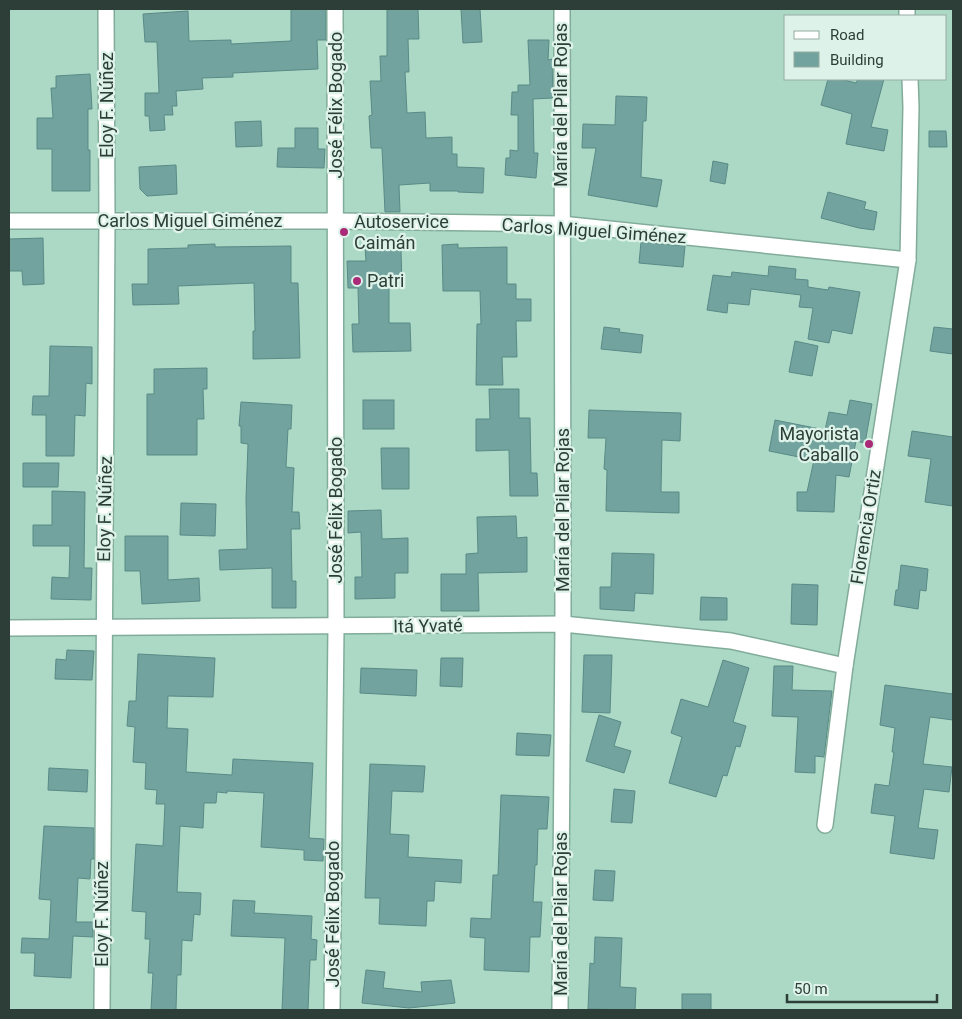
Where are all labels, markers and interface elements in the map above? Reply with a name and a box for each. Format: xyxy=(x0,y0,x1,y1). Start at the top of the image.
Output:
legend xyxy=(784,15,947,80)
street label: María del Pilar Rojas xyxy=(550,23,571,187)
text: Road xyxy=(830,26,864,44)
street label: José Félix Bogado xyxy=(325,32,346,178)
text: Building xyxy=(830,51,884,69)
street label: Eloy F. Núñez xyxy=(96,52,117,158)
street label: Carlos Miguel Giménez xyxy=(98,210,283,231)
place label: Autoservice Caimán xyxy=(354,211,449,253)
street label: Carlos Miguel Giménez xyxy=(501,214,687,247)
marker: Autoservice Caimán xyxy=(338,226,350,238)
place label: Patri xyxy=(367,270,404,291)
marker: Patri xyxy=(351,275,363,287)
place label: Mayorista Caballo xyxy=(780,423,859,465)
street label: María del Pilar Rojas xyxy=(552,428,573,592)
street label: José Félix Bogado xyxy=(325,437,346,583)
marker: Mayorista Caballo xyxy=(863,438,875,450)
street label: Eloy F. Núñez xyxy=(93,456,116,562)
street label: Florencia Ortiz xyxy=(846,468,885,586)
street label: Itá Yvaté xyxy=(393,614,463,637)
street label: María del Pilar Rojas xyxy=(550,832,571,996)
street label: José Félix Bogado xyxy=(322,841,343,987)
street label: Eloy F. Núñez xyxy=(91,861,112,967)
scale bar xyxy=(787,972,937,1004)
text: 50 m xyxy=(794,980,828,998)

